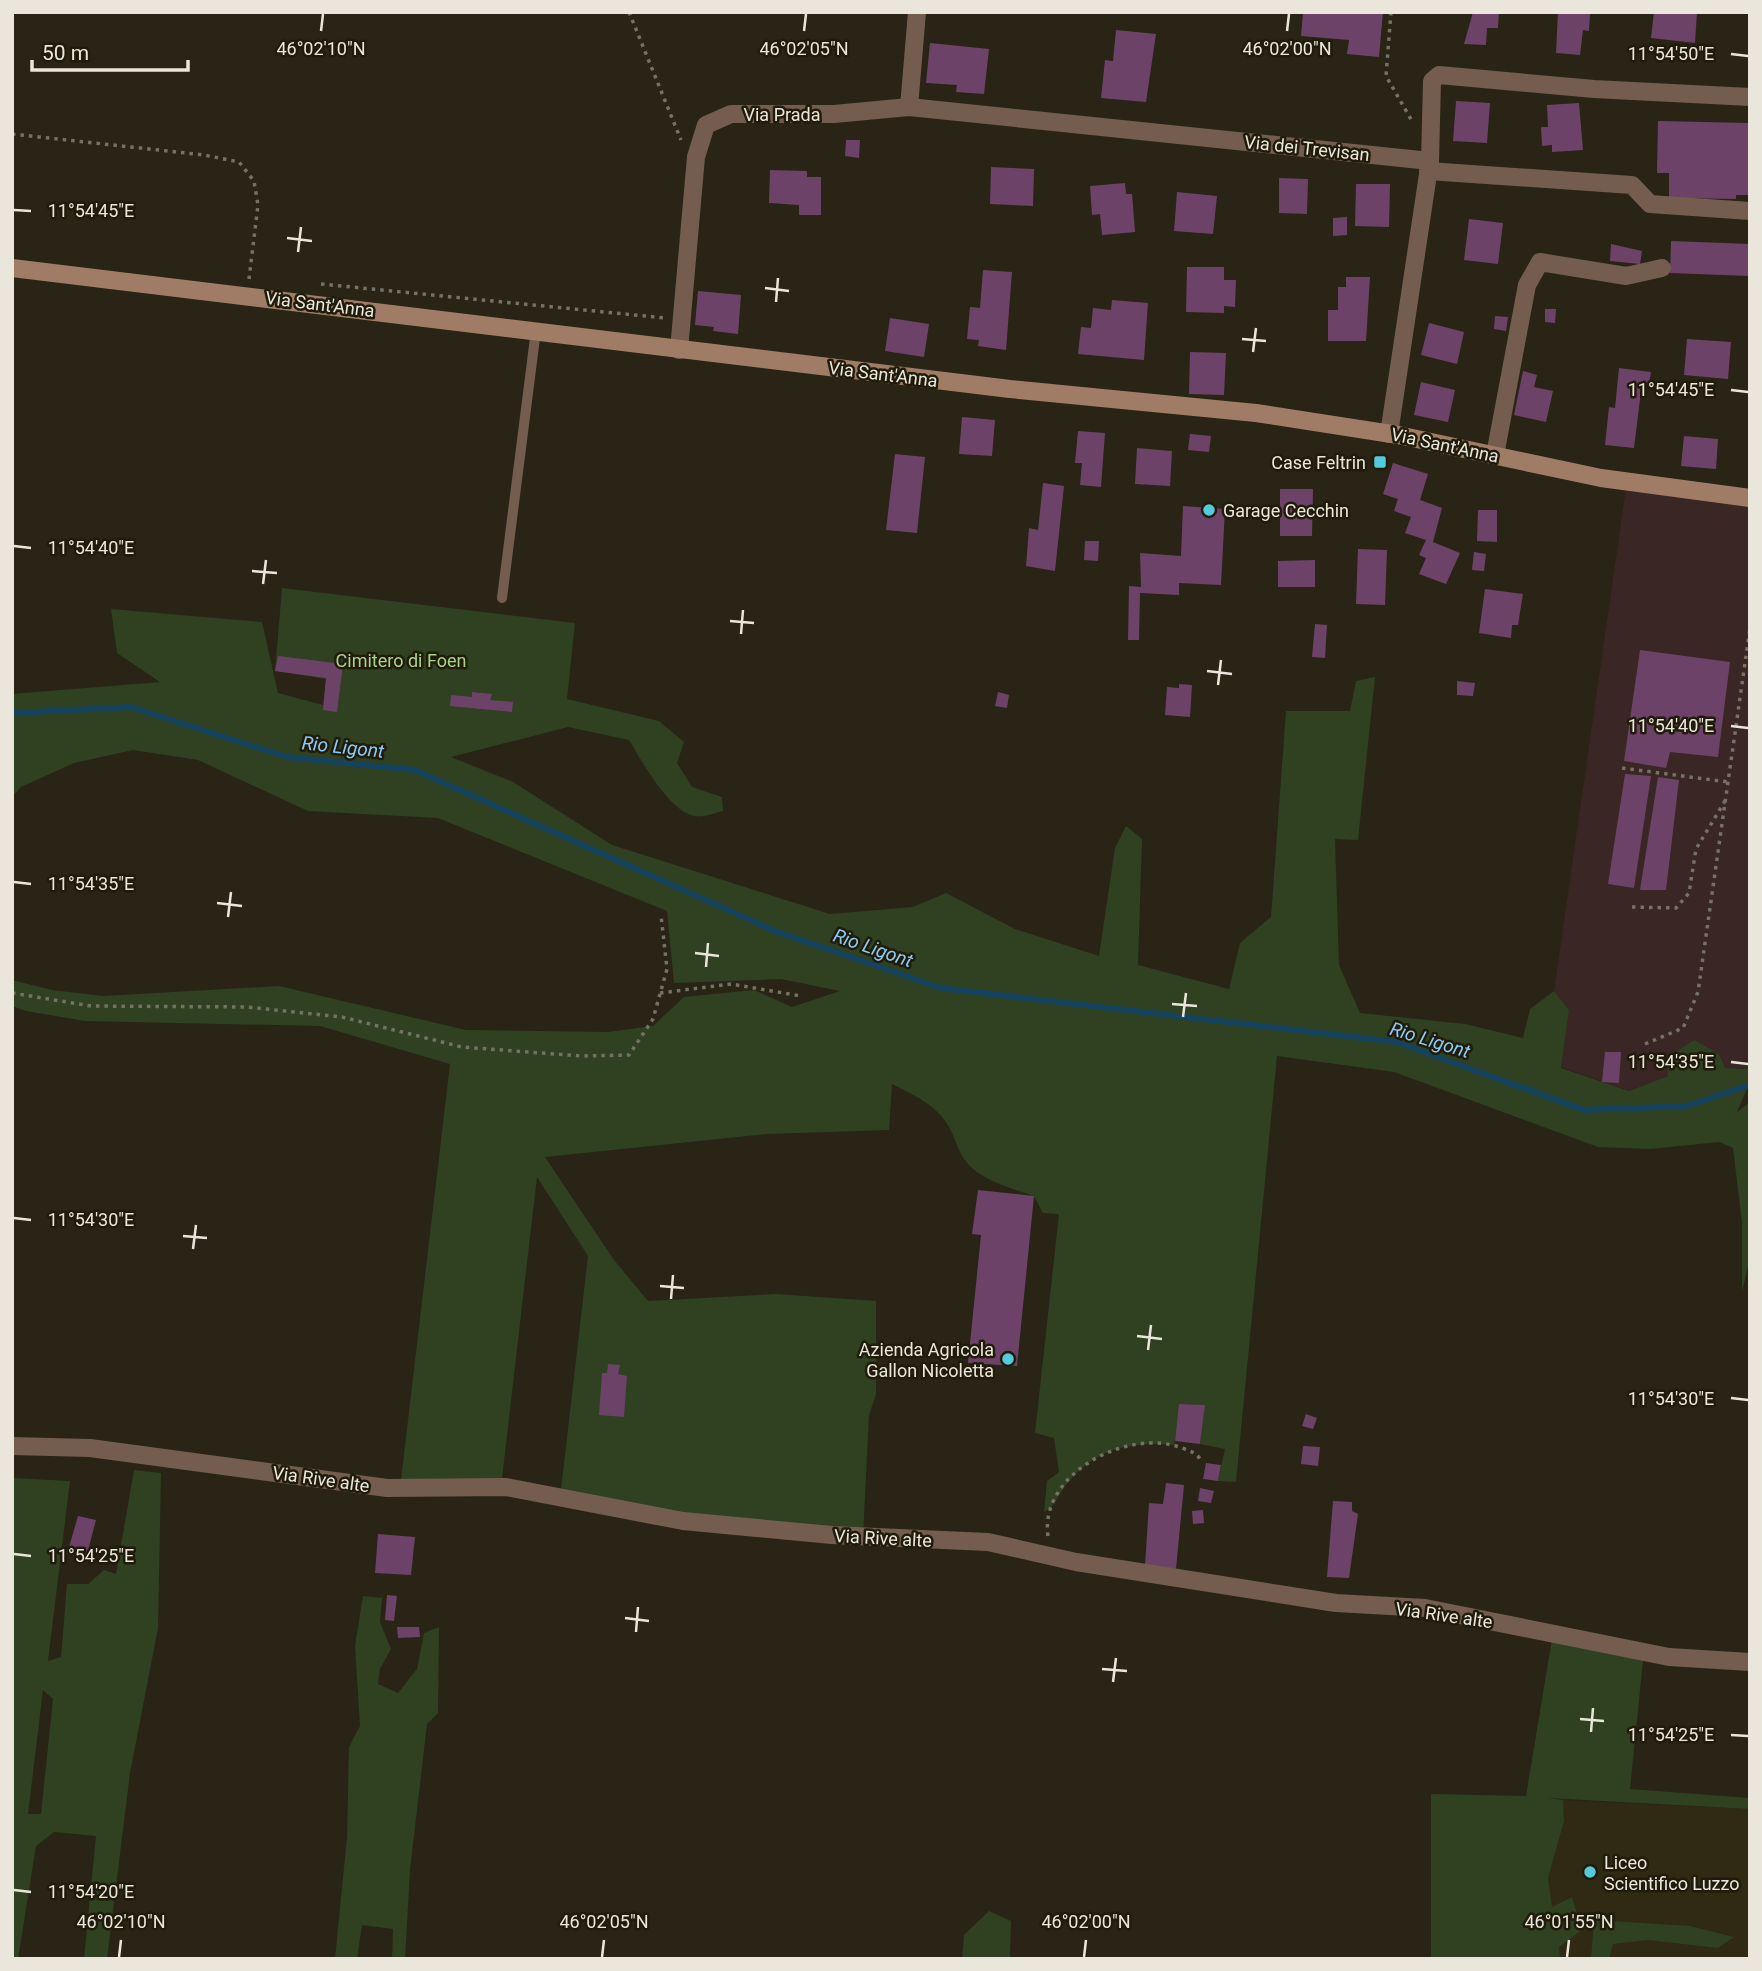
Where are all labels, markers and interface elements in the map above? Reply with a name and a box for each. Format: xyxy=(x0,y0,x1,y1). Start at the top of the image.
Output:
scale bar xyxy=(32,28,187,72)
text: 46°02'10"N xyxy=(276,38,366,59)
text: 46°02'05"N xyxy=(759,38,849,59)
text: 46°02'00"N xyxy=(1242,38,1332,59)
text: 50 m xyxy=(42,41,89,65)
text: 11°54'50"E xyxy=(1628,43,1714,64)
street label: Via Prada xyxy=(744,104,820,125)
street label: Via dei Trevisan xyxy=(1243,131,1371,165)
text: 11°54'45"E xyxy=(48,200,134,221)
street label: Via Sant'Anna xyxy=(264,287,376,321)
street label: Via Sant'Anna xyxy=(827,357,939,391)
text: 11°54'45"E xyxy=(1628,379,1714,400)
street label: Via Sant'Anna xyxy=(1389,423,1501,467)
place label: Case Feltrin xyxy=(1271,452,1366,473)
marker: Case Feltrin xyxy=(1372,454,1388,470)
place label: Garage Cecchin xyxy=(1223,500,1349,521)
marker: Garage Cecchin xyxy=(1201,502,1217,518)
text: 11°54'40"E xyxy=(48,537,134,558)
park label: Cimitero di Foen xyxy=(336,650,466,671)
text: 11°54'40"E xyxy=(1628,715,1714,736)
water label: Rio Ligont xyxy=(301,731,386,763)
text: 11°54'35"E xyxy=(48,873,134,894)
water label: Rio Ligont xyxy=(830,924,917,973)
water label: Rio Ligont xyxy=(1387,1017,1474,1063)
text: 11°54'35"E xyxy=(1628,1051,1714,1072)
text: 11°54'30"E xyxy=(48,1209,134,1230)
place label: Azienda Agricola Gallon Nicoletta xyxy=(859,1339,994,1381)
marker: Azienda Agricola Gallon Nicoletta xyxy=(1000,1351,1016,1367)
text: 11°54'30"E xyxy=(1628,1388,1714,1409)
street label: Via Rive alte xyxy=(271,1462,371,1496)
street label: Via Rive alte xyxy=(834,1525,932,1551)
text: 11°54'25"E xyxy=(48,1545,134,1566)
street label: Via Rive alte xyxy=(1394,1598,1494,1632)
text: 11°54'25"E xyxy=(1628,1724,1714,1745)
place label: Liceo Scientifico Luzzo xyxy=(1604,1852,1740,1894)
marker: Liceo Scientifico Luzzo xyxy=(1582,1864,1598,1880)
text: 11°54'20"E xyxy=(48,1881,134,1902)
text: 46°02'10"N xyxy=(76,1911,166,1932)
text: 46°02'05"N xyxy=(559,1911,649,1932)
text: 46°02'00"N xyxy=(1041,1911,1131,1932)
text: 46°01'55"N xyxy=(1524,1911,1614,1932)

